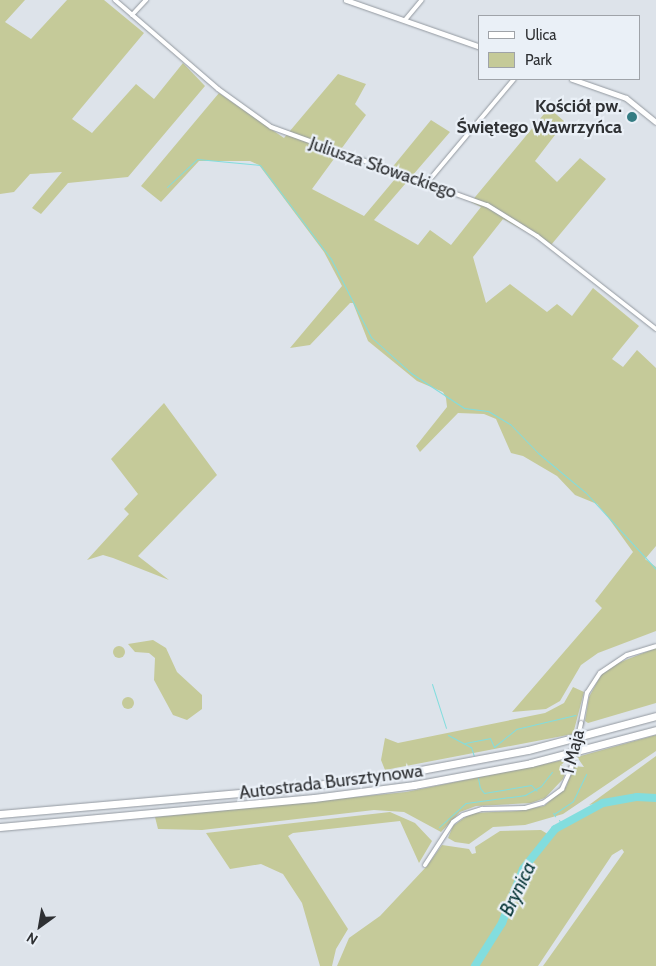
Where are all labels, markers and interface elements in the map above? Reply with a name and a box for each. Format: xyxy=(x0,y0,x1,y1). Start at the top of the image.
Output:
legend xyxy=(478,15,641,80)
text: Ulica xyxy=(525,26,556,44)
text: Park xyxy=(525,51,552,69)
place label: Kościół pw. Świętego Wawrzyńca xyxy=(457,96,622,138)
marker: Kościół pw. Świętego Wawrzyńca xyxy=(626,111,638,123)
street label: Juliusza Słowackiego xyxy=(307,133,459,203)
street label: 1 Maja xyxy=(557,727,589,777)
street label: Autostrada Bursztynowa xyxy=(238,760,424,804)
water label: Brynica xyxy=(495,858,541,920)
north arrow xyxy=(15,901,65,951)
text: N xyxy=(23,928,41,949)

